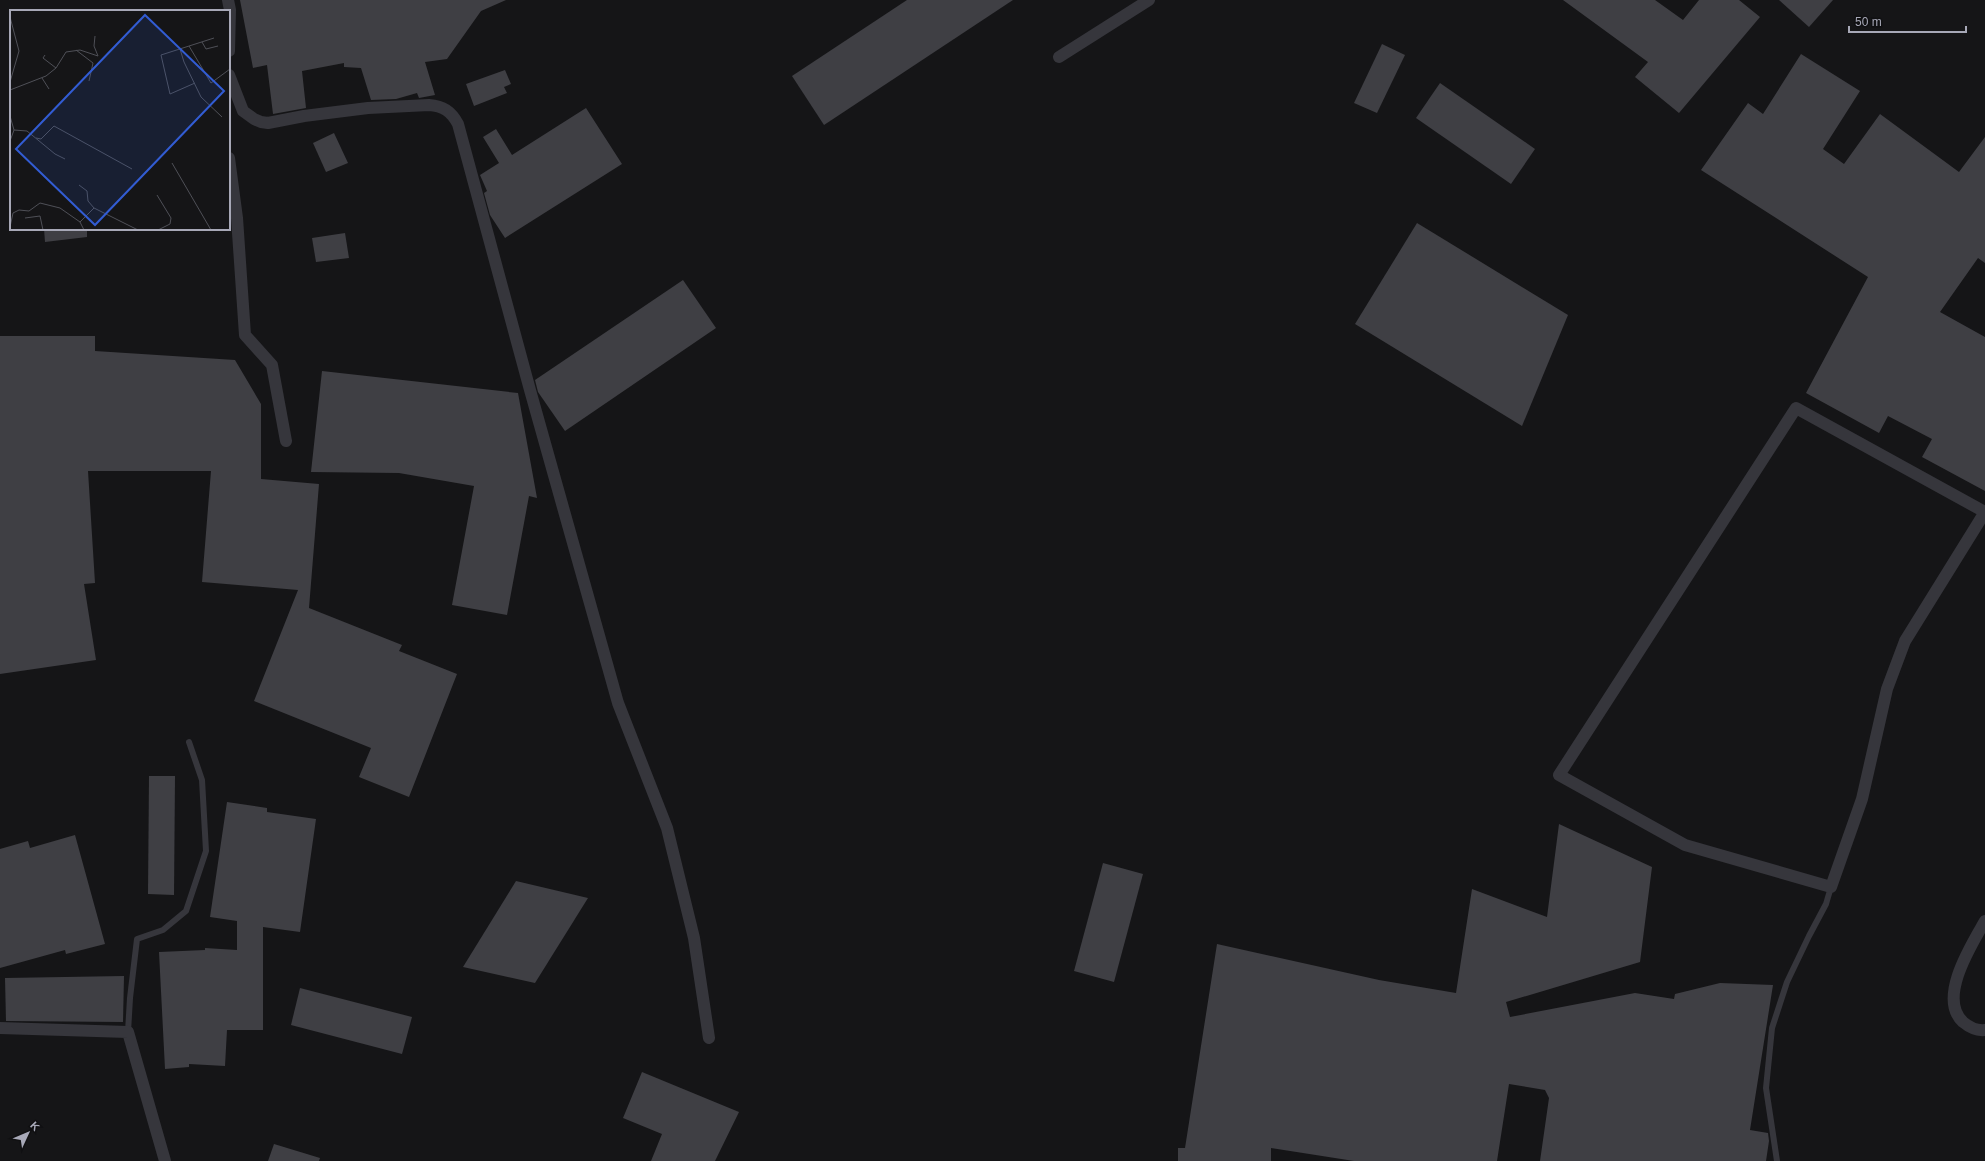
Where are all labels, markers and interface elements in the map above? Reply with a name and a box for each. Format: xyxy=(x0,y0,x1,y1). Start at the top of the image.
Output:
scale bar xyxy=(1849,8,1966,34)
inset map xyxy=(10,10,230,230)
text: 50 m xyxy=(1855,15,1882,29)
north arrow xyxy=(8,1113,48,1153)
text: K xyxy=(28,1119,42,1133)

